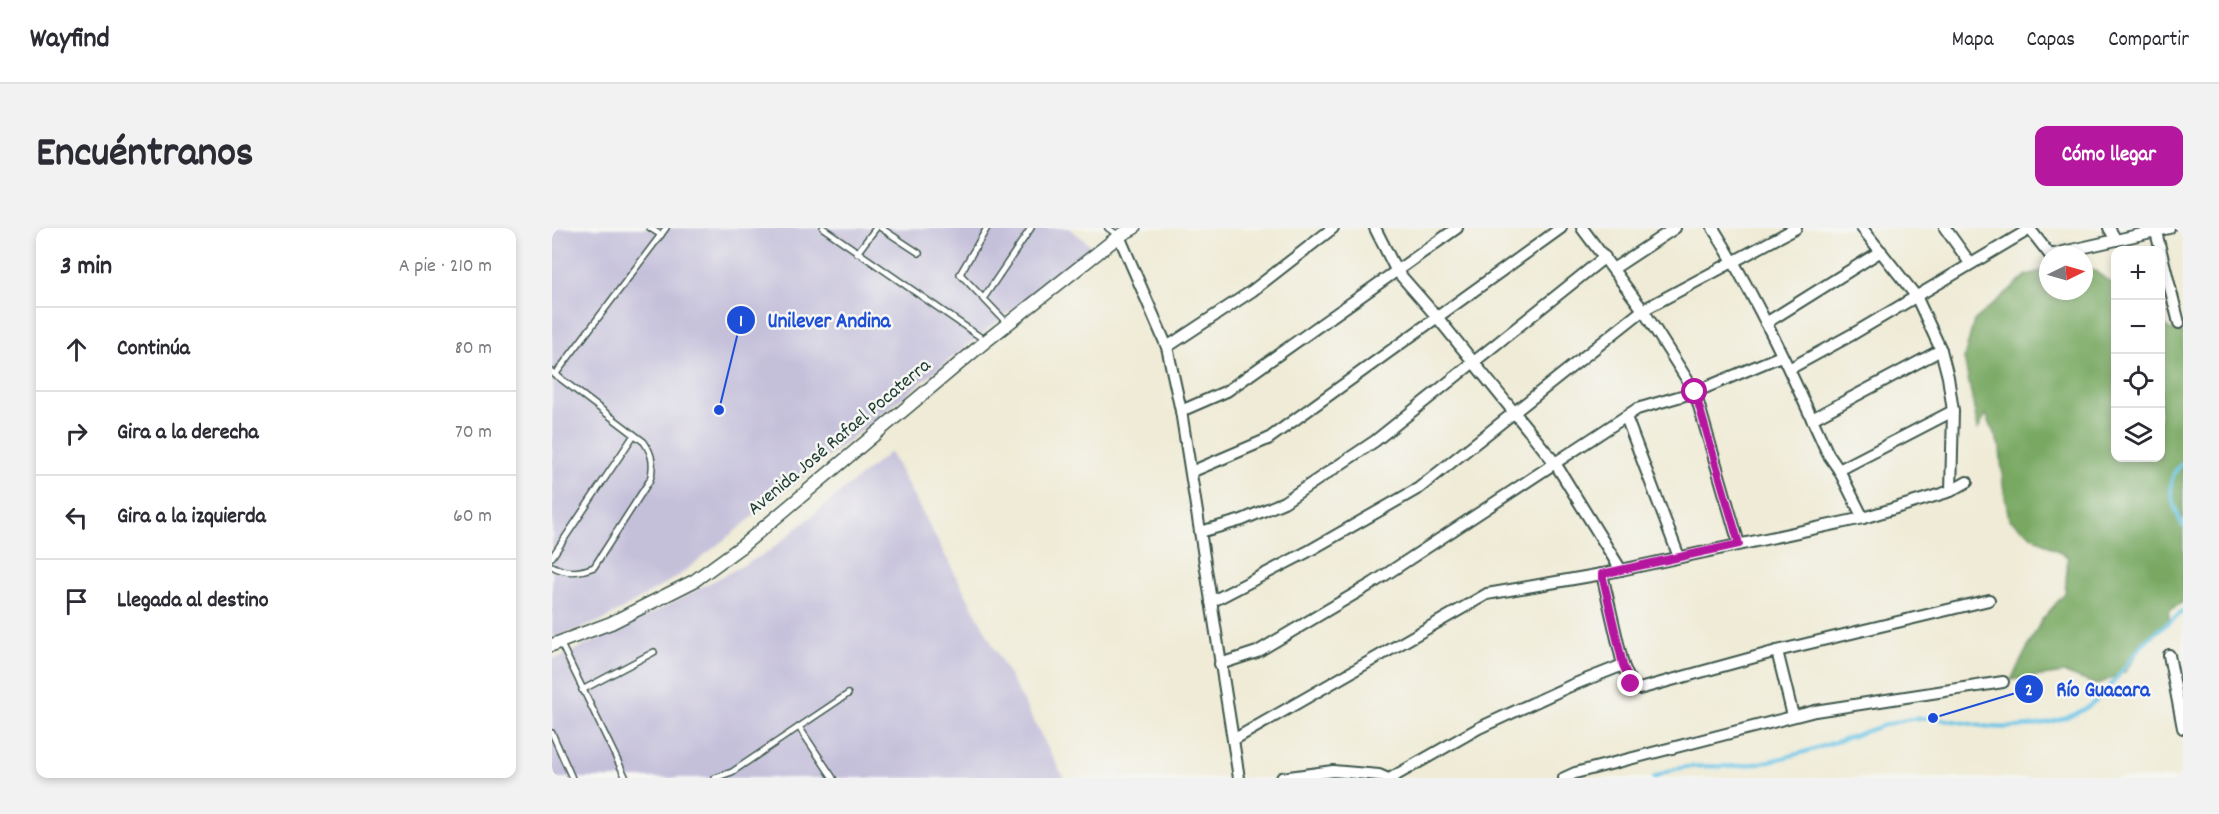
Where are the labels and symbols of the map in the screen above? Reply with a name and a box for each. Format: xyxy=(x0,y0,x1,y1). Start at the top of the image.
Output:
north arrow xyxy=(2039,246,2093,300)
callout: Unilever Andina xyxy=(726,300,903,339)
text: Unilever Andina xyxy=(768,308,892,338)
text: 1 xyxy=(739,310,743,335)
street label: Avenida José Rafael Pocaterra xyxy=(742,352,938,523)
route start xyxy=(1681,378,1707,404)
callout: Río Guacara xyxy=(2014,669,2162,708)
route end xyxy=(1617,670,1643,696)
text: Río Guacara xyxy=(2056,677,2151,707)
text: 2 xyxy=(2025,679,2033,704)

